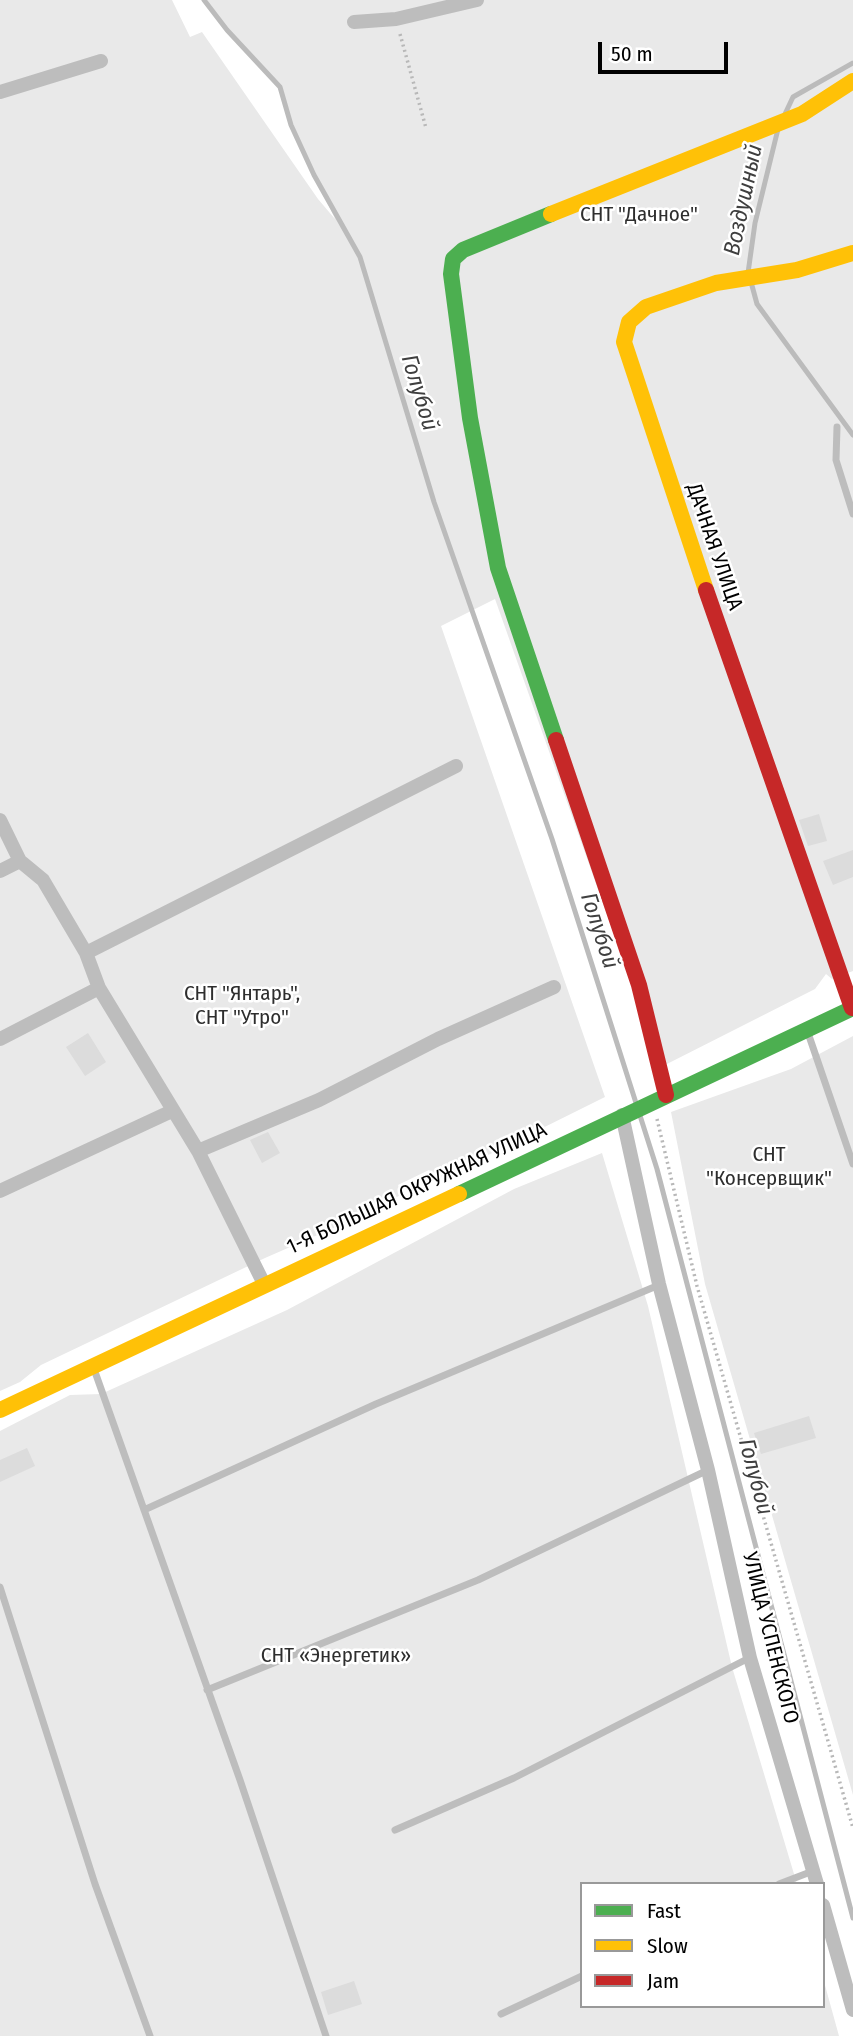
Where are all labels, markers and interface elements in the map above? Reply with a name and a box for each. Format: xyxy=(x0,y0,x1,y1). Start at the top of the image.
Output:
scale bar xyxy=(601,28,730,72)
text: 50 m xyxy=(611,41,653,67)
water label: Воздушный xyxy=(719,142,769,258)
park label: СНТ "Дачное" xyxy=(580,202,698,228)
water label: Голубой xyxy=(394,352,444,434)
street label: ДАЧНАЯ УЛИЦА xyxy=(681,480,747,614)
water label: Голубой xyxy=(574,890,624,972)
park label: СНТ "Янтарь", СНТ "Утро" xyxy=(184,981,300,1031)
street label: 1-Я БОЛЬШАЯ ОКРУЖНАЯ УЛИЦА xyxy=(283,1118,551,1260)
park label: СНТ "Консервщик" xyxy=(706,1142,832,1192)
water label: Голубой xyxy=(732,1436,778,1518)
street label: УЛИЦА УСПЕНСКОГО xyxy=(737,1550,803,1726)
park label: СНТ «Энергетик» xyxy=(261,1643,411,1669)
legend xyxy=(580,1882,825,2008)
text: Fast xyxy=(647,1898,681,1924)
text: Slow xyxy=(647,1933,688,1959)
text: Jam xyxy=(647,1968,679,1994)

